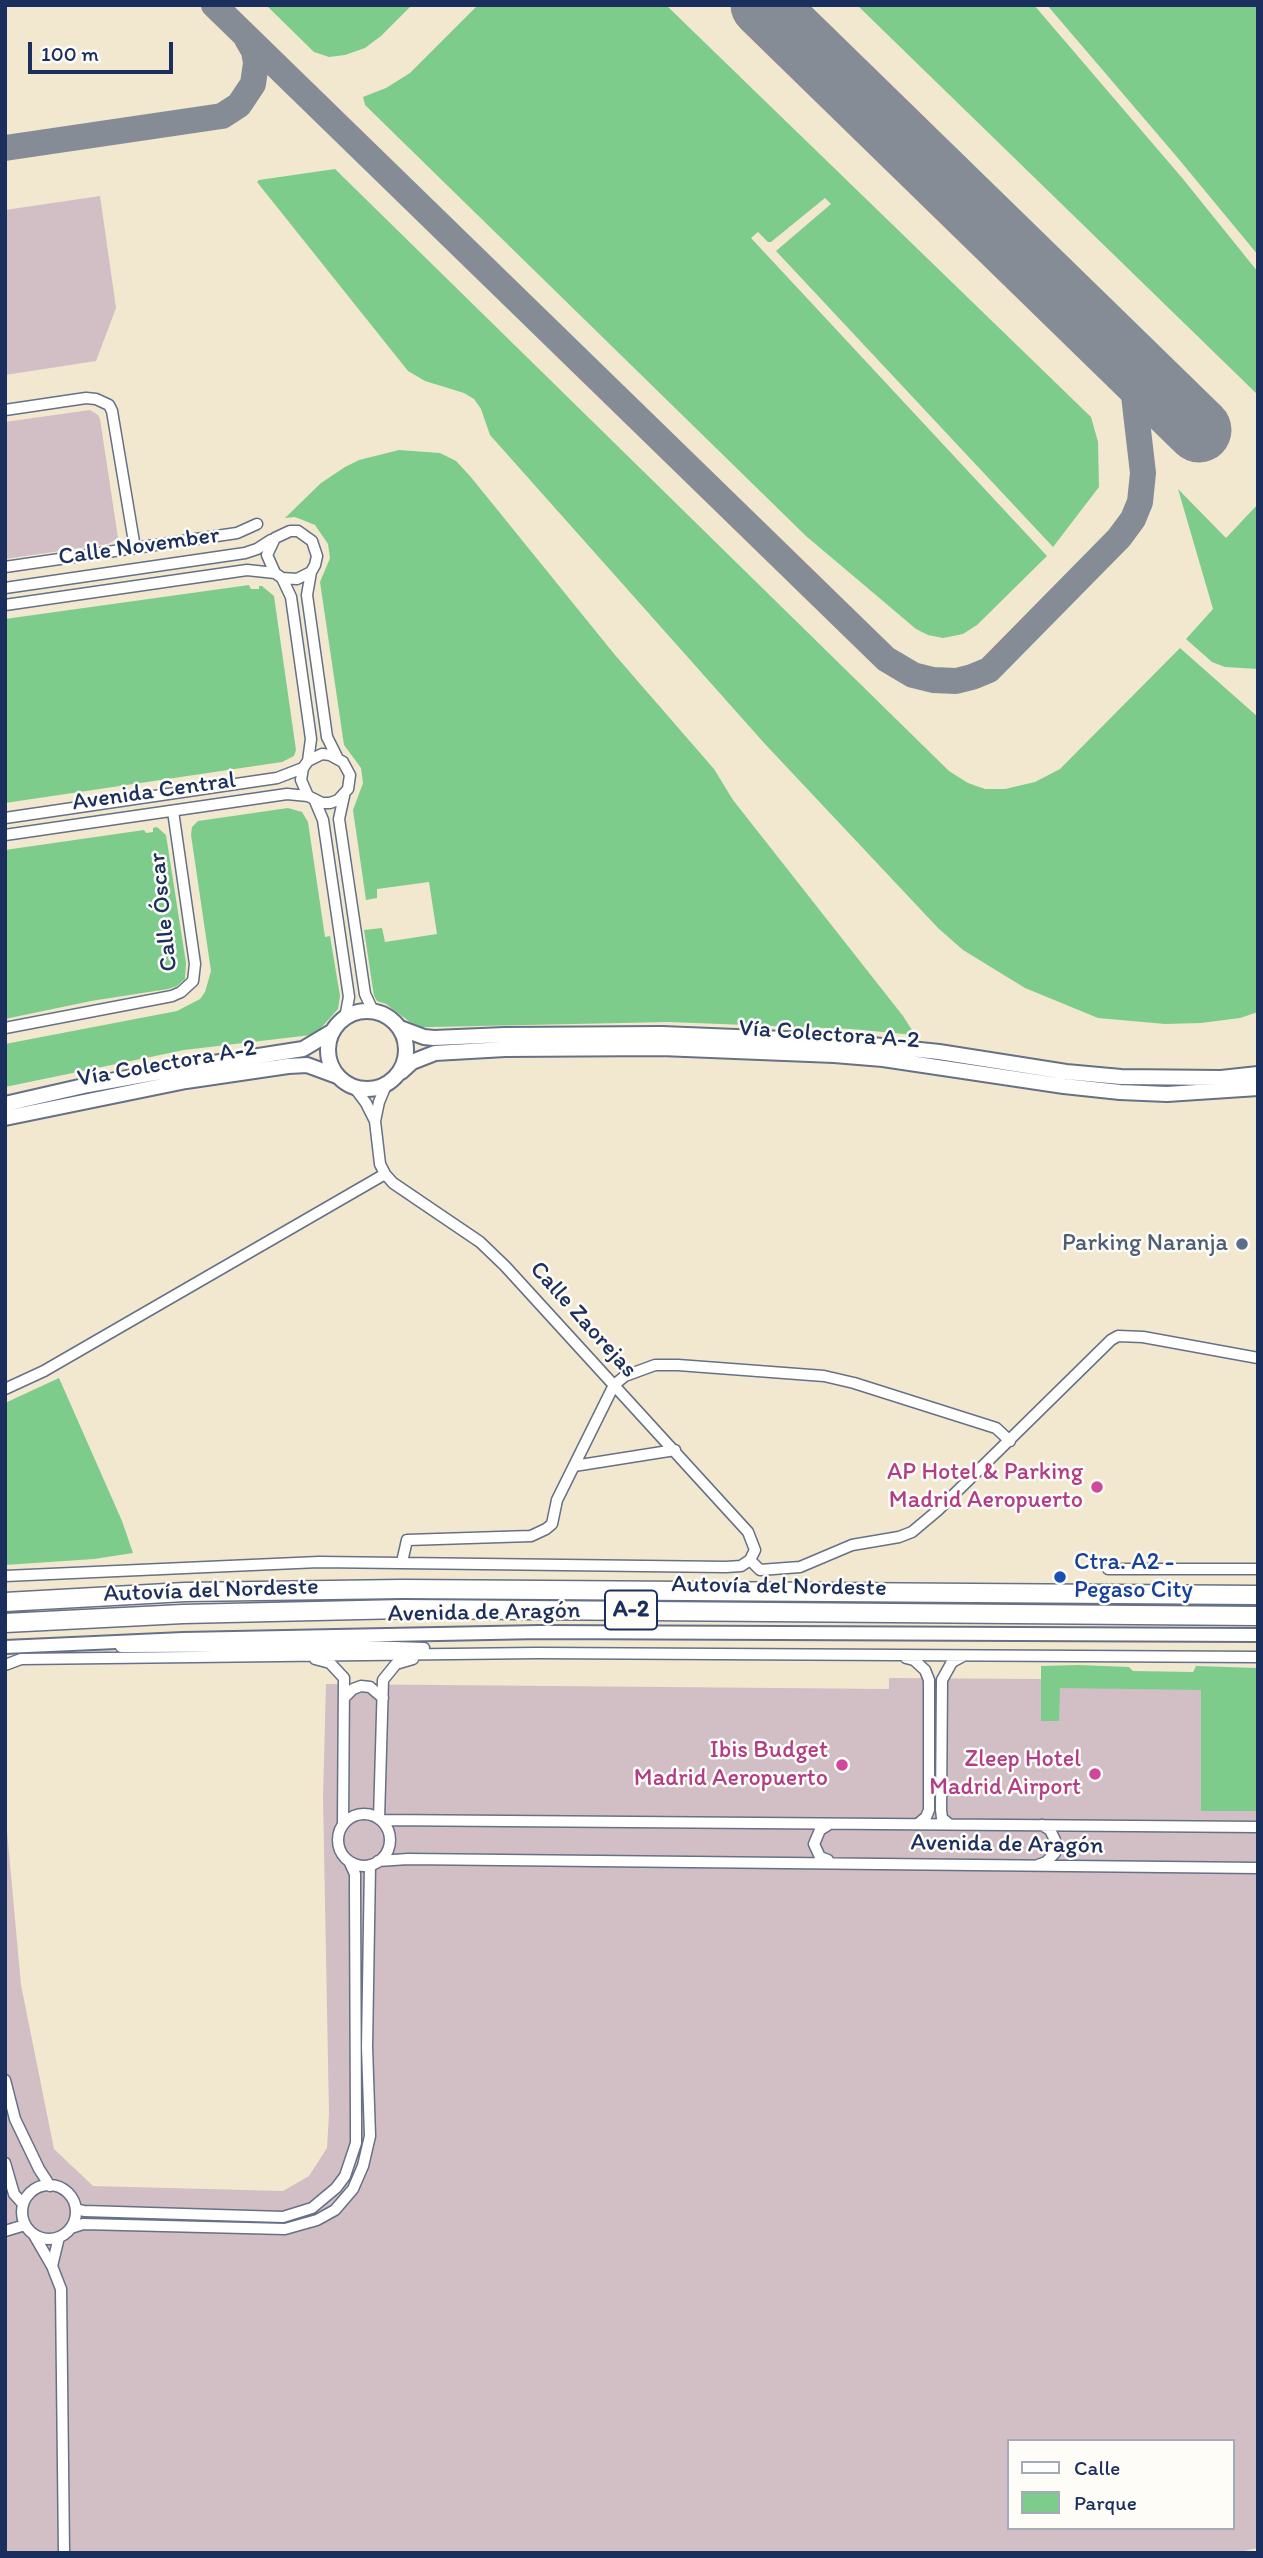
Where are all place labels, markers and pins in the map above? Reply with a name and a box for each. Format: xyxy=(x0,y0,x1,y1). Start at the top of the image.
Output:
place label: Parking Naranja xyxy=(1062,1230,1228,1258)
marker: Parking Naranja xyxy=(1234,1236,1250,1252)
place label: AP Hotel & Parking Madrid Aeropuerto xyxy=(887,1459,1083,1515)
marker: AP Hotel & Parking Madrid Aeropuerto xyxy=(1089,1479,1105,1495)
place label: Ctra. A2 - Pegaso City xyxy=(1074,1549,1193,1605)
marker: Ctra. A2 - Pegaso City xyxy=(1052,1569,1068,1585)
place label: Ibis Budget Madrid Aeropuerto xyxy=(634,1737,828,1793)
place label: Zleep Hotel Madrid Airport xyxy=(929,1746,1081,1802)
marker: Ibis Budget Madrid Aeropuerto xyxy=(834,1757,850,1773)
marker: Zleep Hotel Madrid Airport xyxy=(1087,1766,1103,1782)

